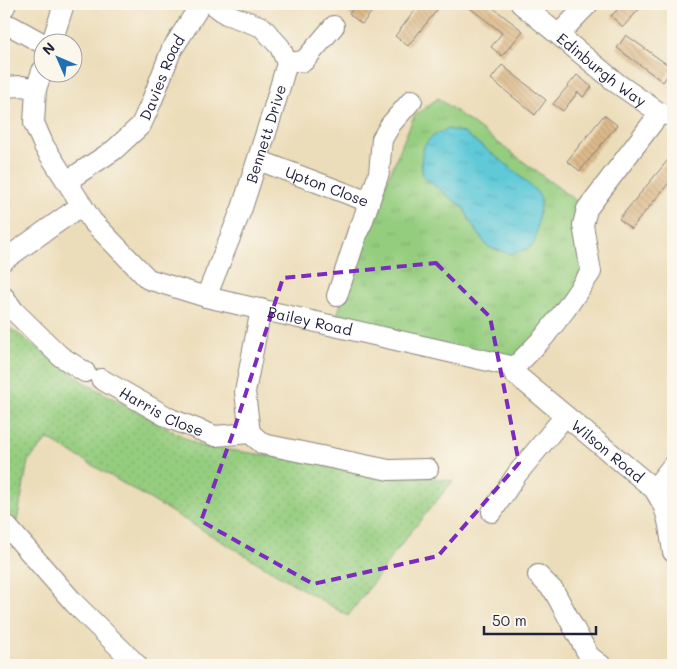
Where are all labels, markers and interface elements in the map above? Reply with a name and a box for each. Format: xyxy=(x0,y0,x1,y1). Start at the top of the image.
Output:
street label: Edinburgh Way xyxy=(553,28,651,111)
street label: Davies Road xyxy=(135,31,189,123)
north arrow xyxy=(32,32,82,82)
text: N xyxy=(38,38,59,59)
street label: Bennett Drive xyxy=(241,82,290,185)
street label: Upton Close xyxy=(283,161,372,211)
street label: Bailey Road xyxy=(266,301,354,340)
street label: Harris Close xyxy=(116,382,207,441)
street label: Wilson Road xyxy=(568,415,648,487)
scale bar xyxy=(484,604,597,636)
text: 50 m xyxy=(492,610,527,630)

